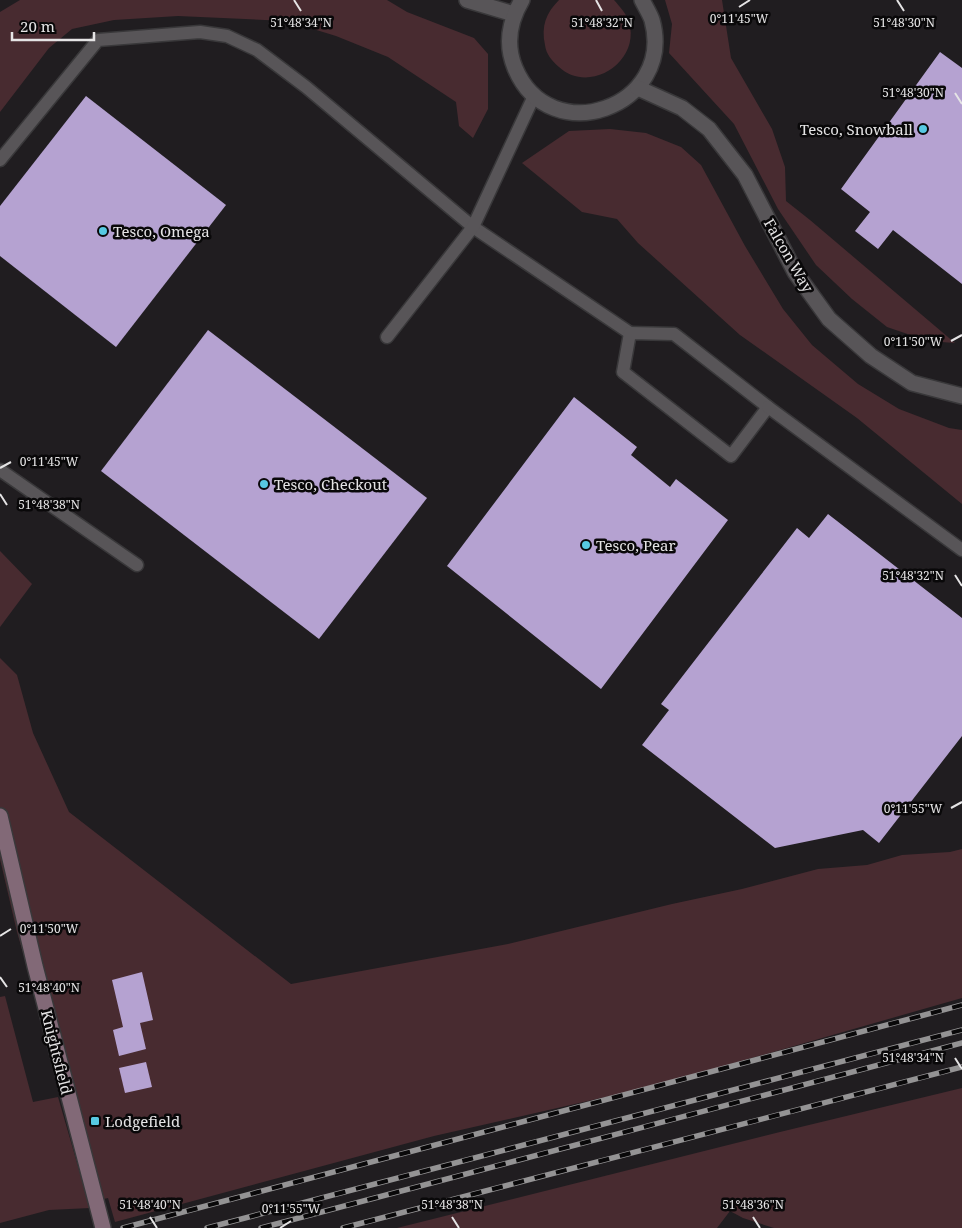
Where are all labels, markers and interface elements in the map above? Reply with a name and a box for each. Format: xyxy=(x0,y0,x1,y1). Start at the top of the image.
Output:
scale bar xyxy=(12,10,95,42)
text: 0°11'45"W xyxy=(710,10,769,27)
text: 51°48'34"N xyxy=(270,14,332,31)
text: 51°48'32"N xyxy=(571,14,633,31)
text: 51°48'30"N xyxy=(873,14,935,31)
text: 20 m xyxy=(20,16,55,36)
text: 51°48'30"N xyxy=(882,84,944,101)
place label: Tesco, Snowball xyxy=(800,119,913,139)
marker: Tesco, Snowball xyxy=(917,123,929,135)
street label: Falcon Way xyxy=(760,214,818,296)
place label: Tesco, Omega xyxy=(113,221,210,241)
marker: Tesco, Omega xyxy=(97,225,109,237)
text: 0°11'50"W xyxy=(884,333,943,350)
text: 0°11'45"W xyxy=(20,453,79,470)
place label: Tesco, Checkout xyxy=(274,474,387,494)
marker: Tesco, Checkout xyxy=(258,478,270,490)
text: 51°48'38"N xyxy=(18,496,80,513)
place label: Tesco, Pear xyxy=(596,535,676,555)
marker: Tesco, Pear xyxy=(580,539,592,551)
text: 51°48'32"N xyxy=(882,567,944,584)
text: 0°11'55"W xyxy=(884,800,943,817)
text: 0°11'50"W xyxy=(20,920,79,937)
text: 51°48'40"N xyxy=(18,979,80,996)
street label: Knightsfield xyxy=(37,1008,77,1096)
text: 51°48'34"N xyxy=(882,1049,944,1066)
place label: Lodgefield xyxy=(105,1111,180,1131)
marker: Lodgefield xyxy=(89,1115,101,1127)
text: 51°48'40"N xyxy=(119,1196,181,1213)
text: 51°48'38"N xyxy=(421,1196,483,1213)
text: 51°48'36"N xyxy=(722,1196,784,1213)
text: 0°11'55"W xyxy=(262,1200,321,1217)

